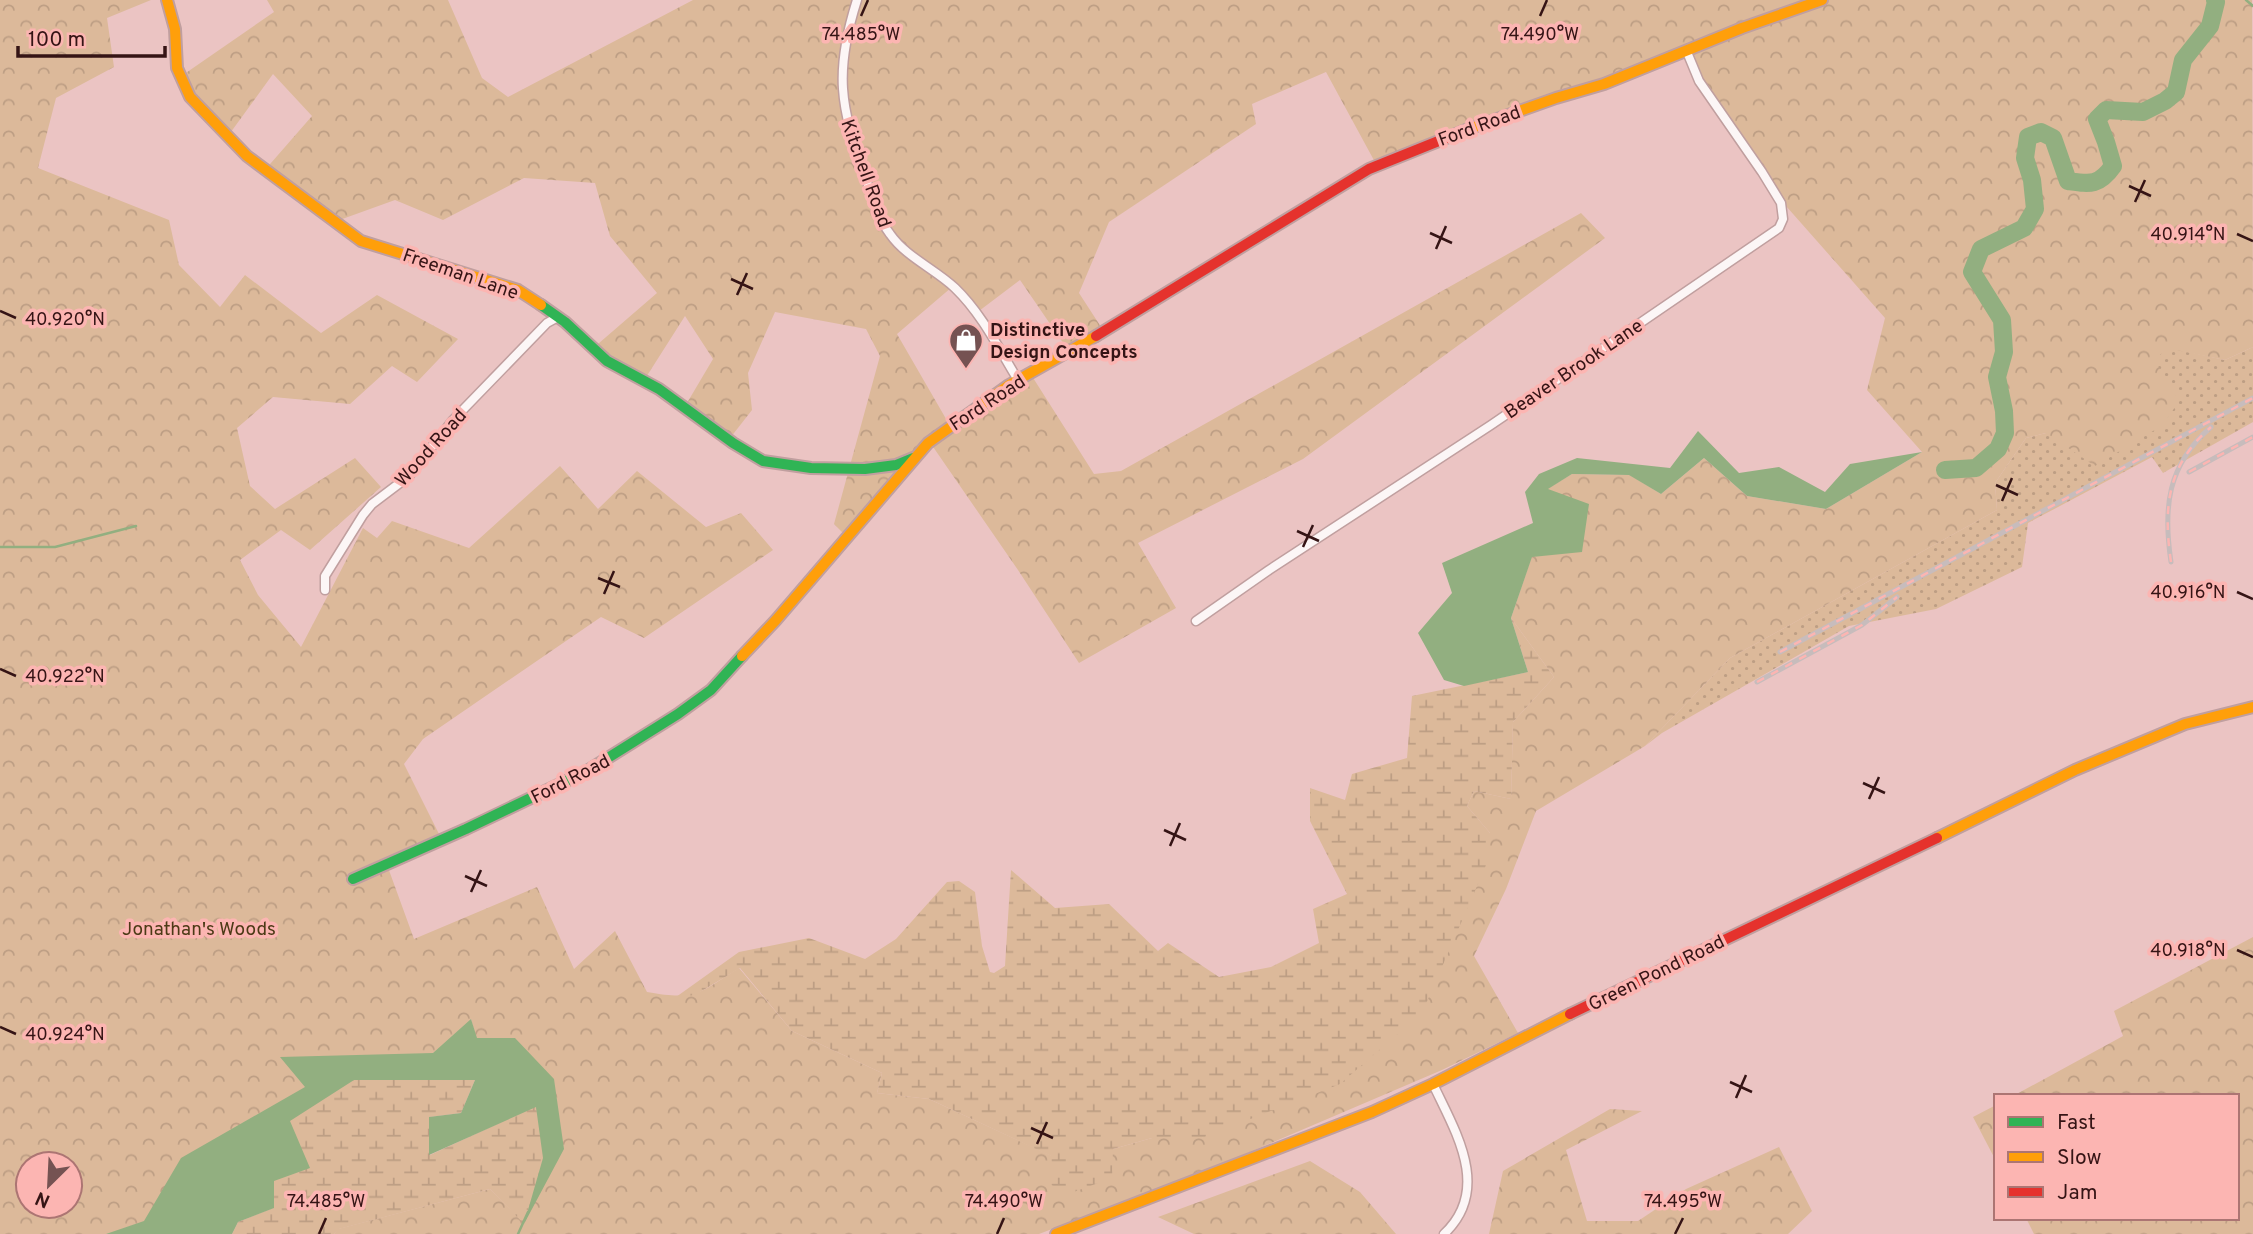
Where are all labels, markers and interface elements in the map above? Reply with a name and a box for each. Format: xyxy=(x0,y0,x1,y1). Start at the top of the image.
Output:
scale bar xyxy=(18,14,164,58)
text: 74.485°W xyxy=(822,24,900,47)
text: 74.490°W xyxy=(1501,24,1579,47)
text: 100 m xyxy=(28,27,85,54)
street label: Ford Road xyxy=(1435,101,1524,153)
street label: Kitchell Road xyxy=(834,116,896,231)
text: 40.914°N xyxy=(2150,224,2226,247)
street label: Freeman Lane xyxy=(399,244,521,306)
text: 40.920°N xyxy=(25,309,105,332)
street label: Beaver Brook Lane xyxy=(1500,314,1648,425)
place label: Distinctive Design Concepts xyxy=(990,319,1138,365)
shop icon: Distinctive Design Concepts xyxy=(947,321,985,370)
street label: Ford Road xyxy=(946,370,1031,437)
street label: Wood Road xyxy=(390,404,473,492)
text: 40.916°N xyxy=(2150,582,2226,605)
text: 40.922°N xyxy=(25,666,105,689)
street label: Ford Road xyxy=(527,750,615,810)
park label: Jonathan's Woods xyxy=(122,918,276,942)
street label: Green Pond Road xyxy=(1585,930,1729,1017)
text: 40.918°N xyxy=(2150,940,2226,963)
text: 40.924°N xyxy=(25,1024,105,1047)
legend xyxy=(1994,1094,2239,1220)
text: Fast xyxy=(2057,1110,2096,1137)
text: Slow xyxy=(2057,1145,2102,1172)
north arrow xyxy=(14,1150,84,1220)
text: Jam xyxy=(2057,1180,2098,1207)
text: N xyxy=(32,1185,54,1212)
text: 74.485°W xyxy=(287,1191,365,1214)
text: 74.490°W xyxy=(965,1191,1043,1214)
text: 74.495°W xyxy=(1644,1191,1722,1214)

